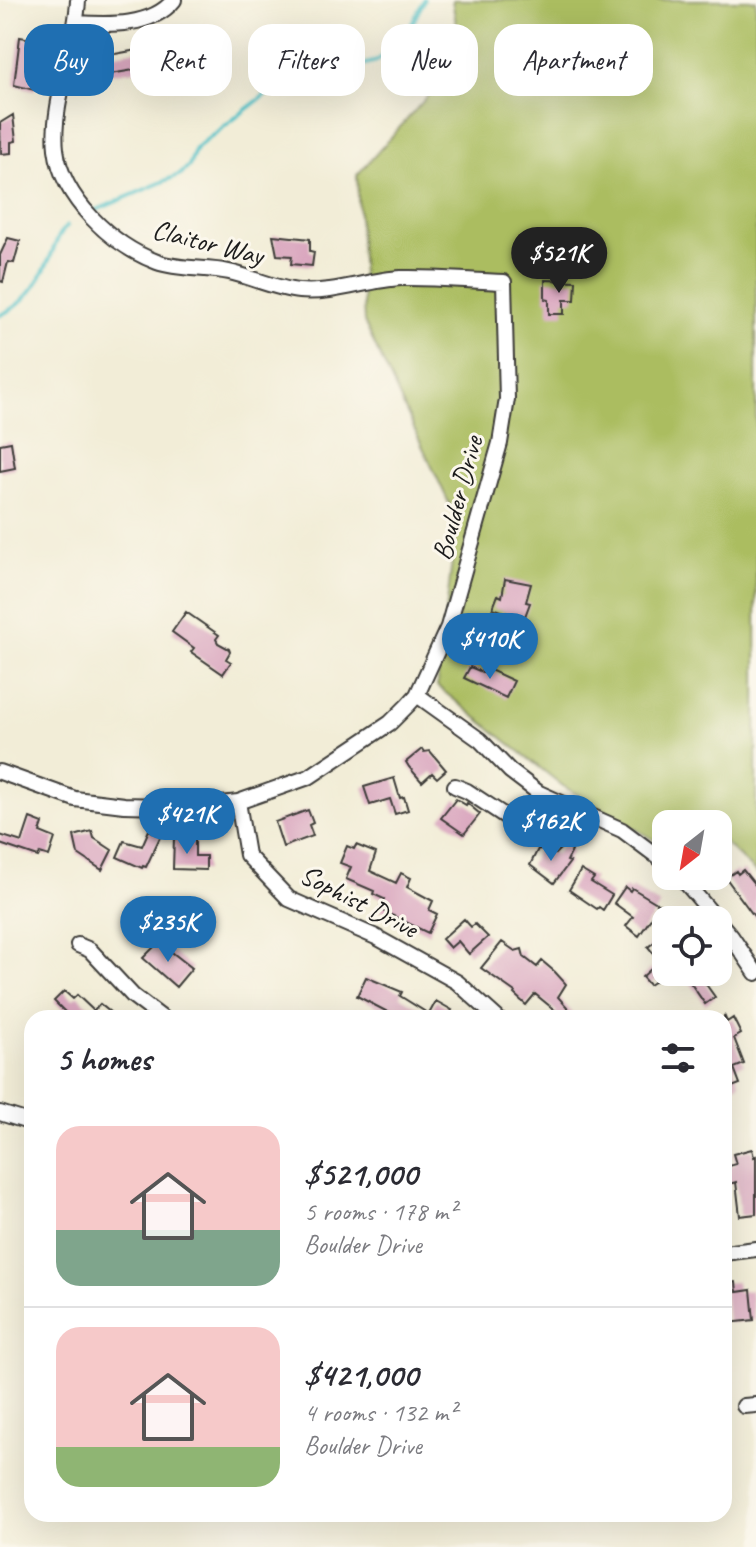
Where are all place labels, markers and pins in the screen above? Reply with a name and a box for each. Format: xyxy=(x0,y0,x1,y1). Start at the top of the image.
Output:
pin: $521K xyxy=(503,227,615,295)
pin: $410K xyxy=(434,613,546,681)
pin: $421K xyxy=(131,788,243,856)
pin: $162K xyxy=(495,795,607,863)
pin: $235K xyxy=(112,896,224,964)

